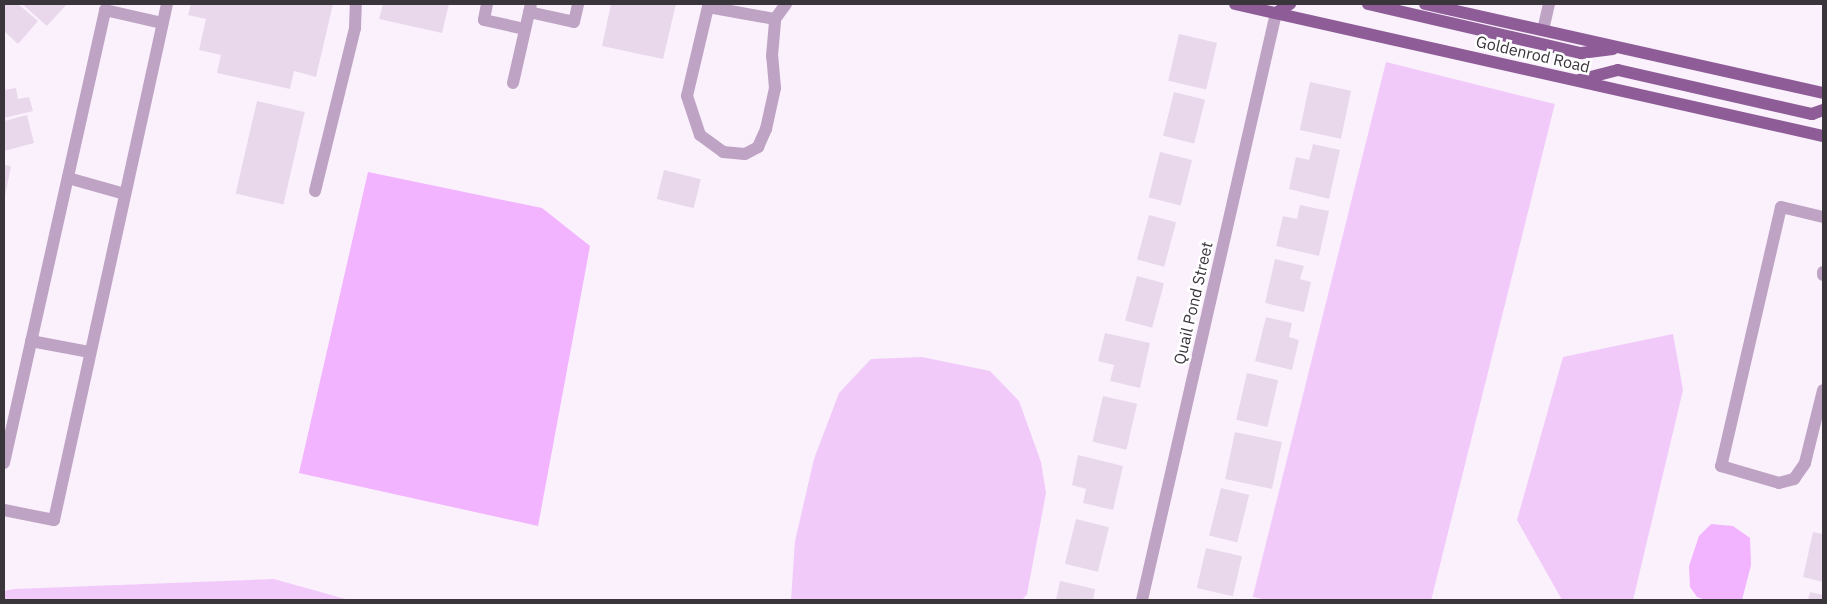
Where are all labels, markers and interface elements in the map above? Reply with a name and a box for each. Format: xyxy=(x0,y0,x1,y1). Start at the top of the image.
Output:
street label: Goldenrod Road xyxy=(1474,32,1592,76)
street label: Quail Pond Street xyxy=(1170,240,1216,366)

